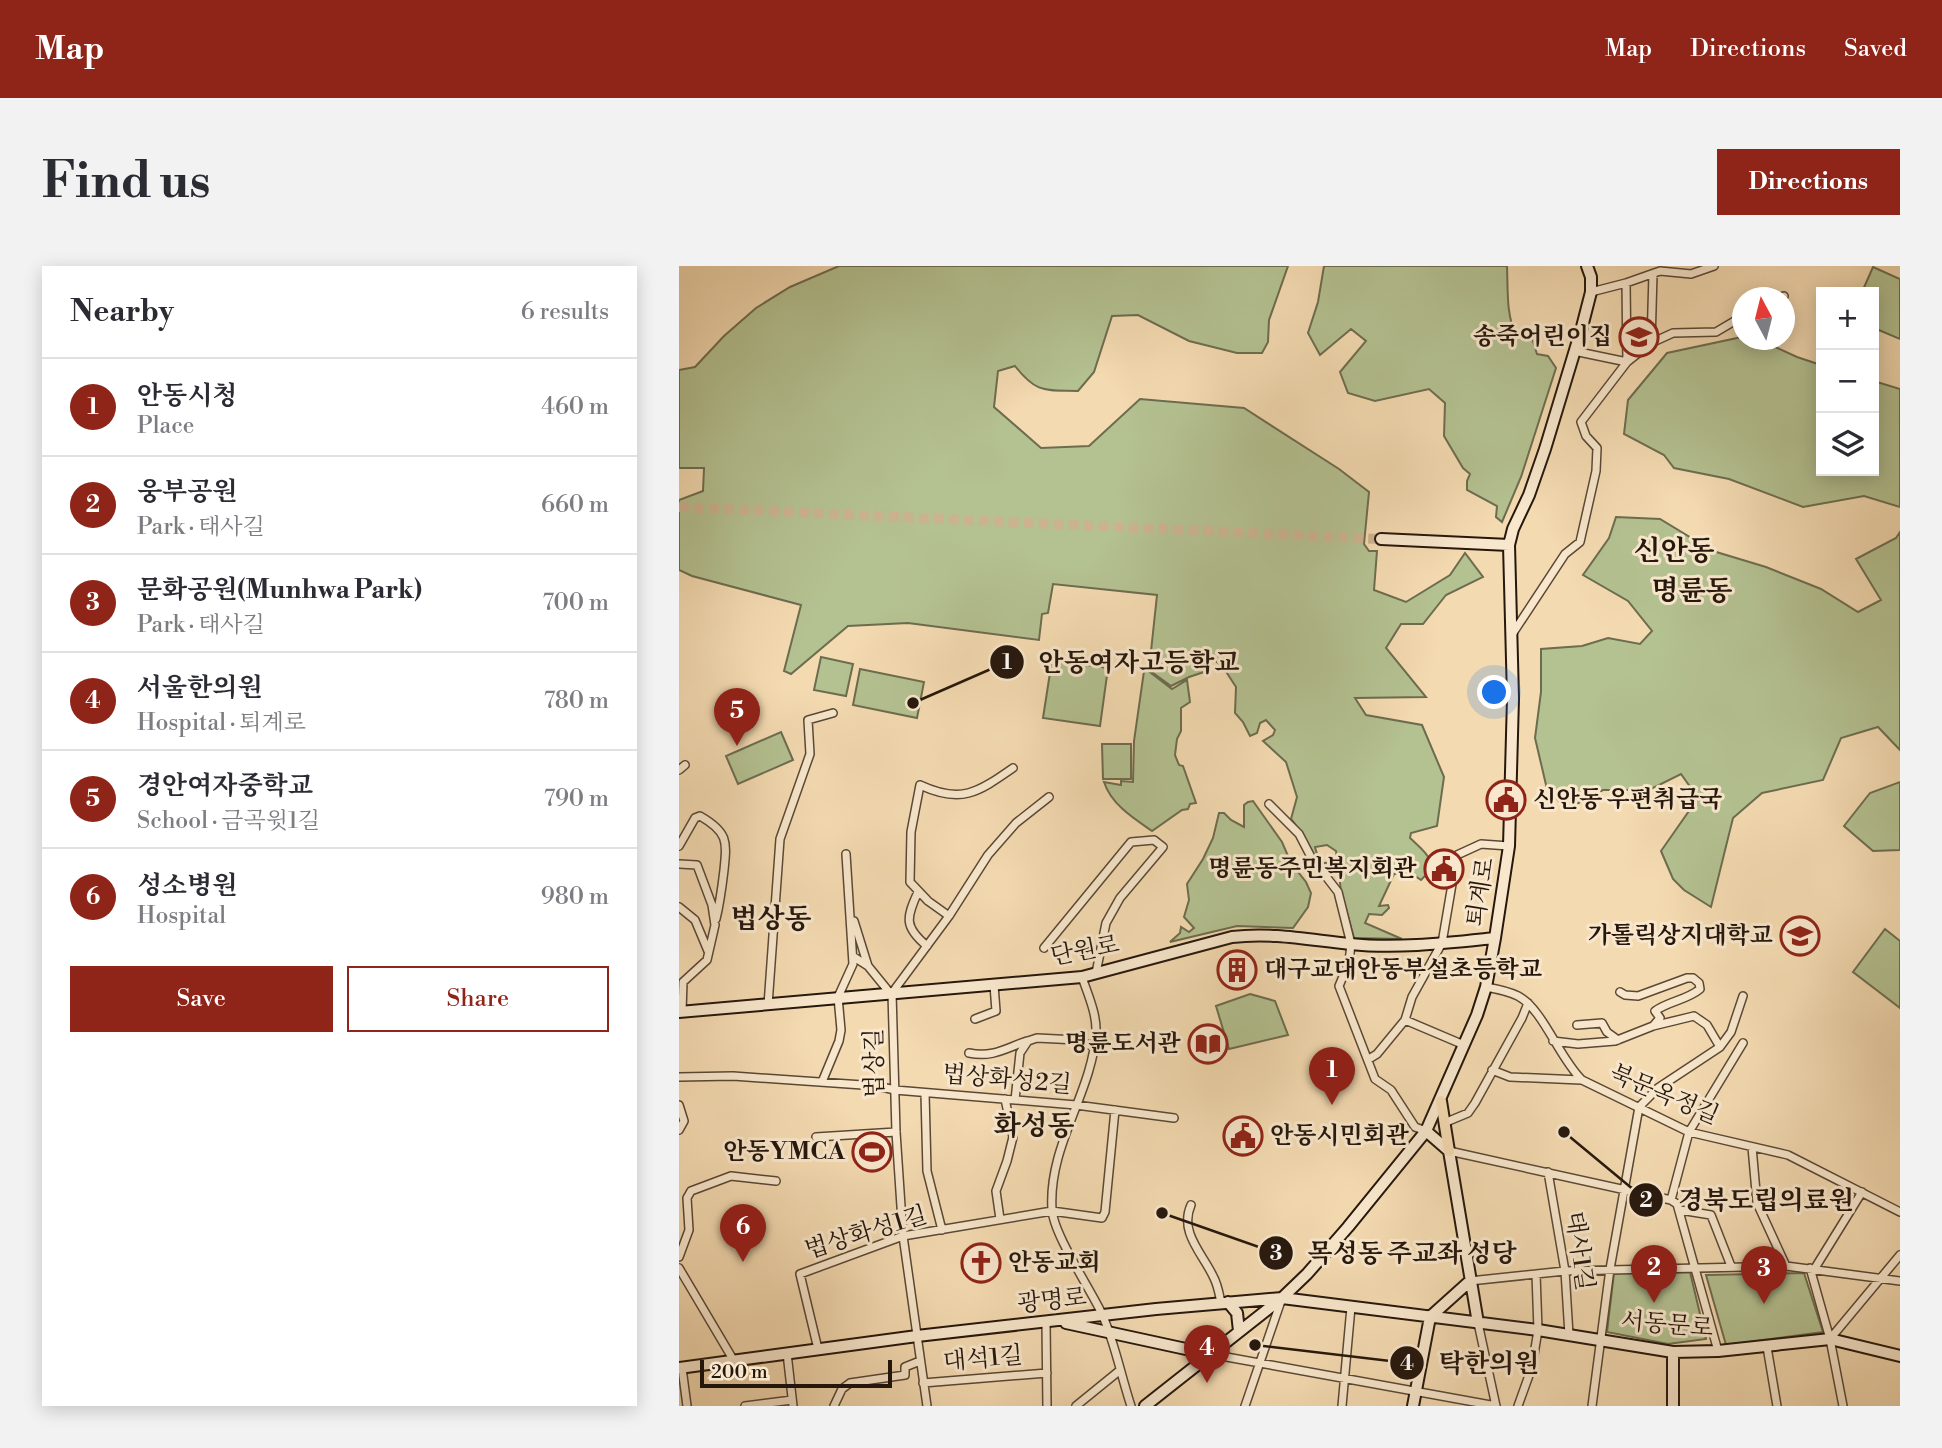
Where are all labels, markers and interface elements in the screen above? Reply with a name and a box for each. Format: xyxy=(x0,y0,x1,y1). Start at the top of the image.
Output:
text: Map xyxy=(35,29,104,70)
text: Map xyxy=(1605,34,1652,64)
text: Directions xyxy=(1690,34,1806,64)
text: Saved xyxy=(1844,34,1907,64)
button: Directions xyxy=(1717,149,1900,215)
text: Find us xyxy=(42,152,211,213)
north arrow xyxy=(1732,287,1795,350)
map controls xyxy=(1816,287,1879,476)
button: + xyxy=(1816,287,1879,350)
text: Nearby xyxy=(70,293,174,331)
text: 6 results xyxy=(521,298,609,326)
school or university icon: 송죽어린이집 xyxy=(1618,316,1660,358)
place label: 송죽어린이집 xyxy=(1473,322,1612,352)
button: − xyxy=(1816,350,1879,413)
text: 안동시청 xyxy=(137,380,237,412)
text: 1 xyxy=(87,393,99,421)
text: 460 m xyxy=(541,393,609,421)
text: Place xyxy=(137,412,194,440)
button: layers xyxy=(1816,413,1879,476)
text: 웅부공원 xyxy=(137,476,237,508)
text: 2 xyxy=(86,491,100,519)
text: 660 m xyxy=(541,491,609,519)
text: Park · 태사길 xyxy=(137,513,265,541)
district label: 신안동 xyxy=(1633,534,1715,569)
text: 문화공원(Munhwa Park) xyxy=(137,574,422,606)
district label: 명륜동 xyxy=(1651,574,1733,609)
text: 3 xyxy=(86,589,100,617)
text: 700 m xyxy=(543,589,609,617)
text: Park · 태사길 xyxy=(137,611,265,639)
callout: 안동여자고등학교 xyxy=(990,639,1254,686)
text: 안동여자고등학교 xyxy=(1039,647,1239,679)
text: 1 xyxy=(1002,650,1012,676)
text: 서울한의원 xyxy=(137,672,263,704)
your location xyxy=(1477,675,1511,709)
text: 4 xyxy=(85,687,101,715)
text: 780 m xyxy=(544,687,609,715)
pin: 5 xyxy=(714,688,760,746)
text: Hospital · 퇴계로 xyxy=(137,709,306,737)
text: 경안여자중학교 xyxy=(137,770,313,802)
public building icon: 신안동 우편취급국 xyxy=(1485,779,1527,821)
text: 5 xyxy=(86,785,100,813)
text: 790 m xyxy=(544,785,609,813)
place label: 신안동 우편취급국 xyxy=(1533,785,1722,815)
text: School · 금곡윗1길 xyxy=(137,807,320,835)
public building icon: 명륜동주민복지회관 xyxy=(1423,848,1465,890)
place label: 명륜동주민복지회관 xyxy=(1208,854,1417,884)
street label: 퇴계로 xyxy=(1461,855,1501,929)
text: 성소병원 xyxy=(137,870,237,902)
text: 6 xyxy=(86,883,100,911)
text: 980 m xyxy=(541,883,609,911)
text: Hospital xyxy=(137,902,226,930)
district label: 법상동 xyxy=(730,902,812,937)
school or university icon: 가톨릭상지대학교 xyxy=(1779,915,1821,957)
place label: 가톨릭상지대학교 xyxy=(1588,921,1773,951)
street label: 단원로 xyxy=(1048,930,1122,972)
building icon: 대구교대안동부설초등학교 xyxy=(1216,949,1258,991)
place label: 대구교대안동부설초등학교 xyxy=(1264,955,1542,985)
button: Save xyxy=(70,966,333,1032)
button: Share xyxy=(347,966,609,1032)
library icon: 명륜도서관 xyxy=(1187,1023,1229,1065)
street label: 법상길 xyxy=(859,1028,891,1098)
place label: 명륜도서관 xyxy=(1065,1029,1181,1059)
pin: 1 xyxy=(1309,1047,1355,1105)
street label: 법상화성2길 xyxy=(941,1059,1073,1101)
street label: 북문옥정길 xyxy=(1605,1059,1723,1131)
district label: 화성동 xyxy=(993,1109,1075,1144)
public building icon: 안동시민회관 xyxy=(1222,1115,1264,1157)
place label: 안동시민회관 xyxy=(1270,1121,1409,1151)
sports icon: 안동YMCA xyxy=(851,1131,893,1173)
place label: 안동YMCA xyxy=(723,1137,846,1167)
callout: 경북도립의료원 xyxy=(1629,1177,1868,1224)
text: 경북도립의료원 xyxy=(1678,1185,1854,1217)
text: 2 xyxy=(1639,1188,1653,1214)
street label: 법상화성1길 xyxy=(801,1200,931,1266)
pin: 6 xyxy=(720,1204,766,1262)
street label: 태사1길 xyxy=(1559,1209,1599,1293)
callout: 목성동 주교좌 성당 xyxy=(1259,1229,1531,1276)
text: 목성동 주교좌 성당 xyxy=(1307,1238,1518,1270)
text: 3 xyxy=(1270,1241,1282,1267)
church icon: 안동교회 xyxy=(960,1242,1002,1284)
pin: 2 xyxy=(1631,1245,1677,1303)
pin: 3 xyxy=(1741,1246,1787,1304)
place label: 안동교회 xyxy=(1008,1248,1101,1278)
street label: 광명로 xyxy=(1016,1282,1088,1320)
street label: 서동문로 xyxy=(1619,1306,1715,1344)
pin: 4 xyxy=(1184,1325,1230,1383)
callout: 탁한의원 xyxy=(1389,1339,1553,1386)
street label: 대석1길 xyxy=(942,1341,1024,1377)
text: 탁한의원 xyxy=(1439,1348,1539,1380)
text: 4 xyxy=(1400,1351,1414,1377)
scale bar xyxy=(700,1357,893,1389)
text: 200 m xyxy=(711,1360,768,1384)

